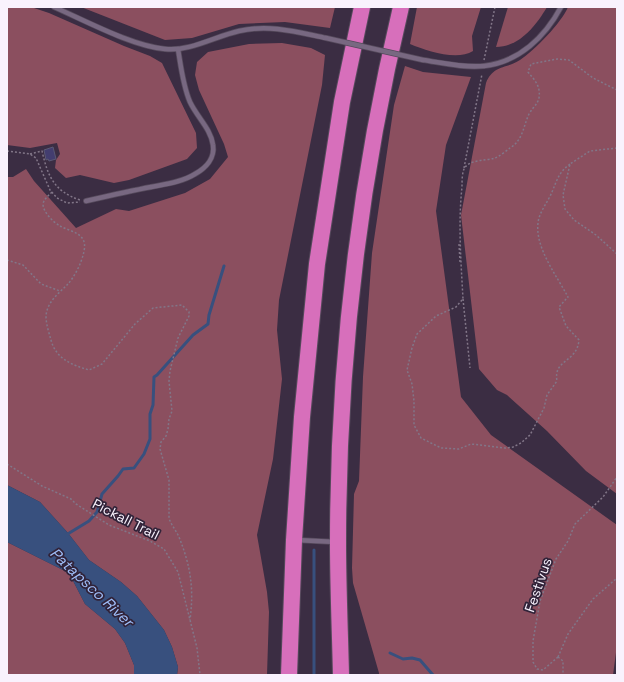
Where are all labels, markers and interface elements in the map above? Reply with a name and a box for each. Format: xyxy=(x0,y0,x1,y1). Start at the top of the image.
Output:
street label: Pickall Trail xyxy=(89,494,163,544)
water label: Patapsco River xyxy=(46,543,139,632)
street label: Festivus xyxy=(520,555,556,615)

